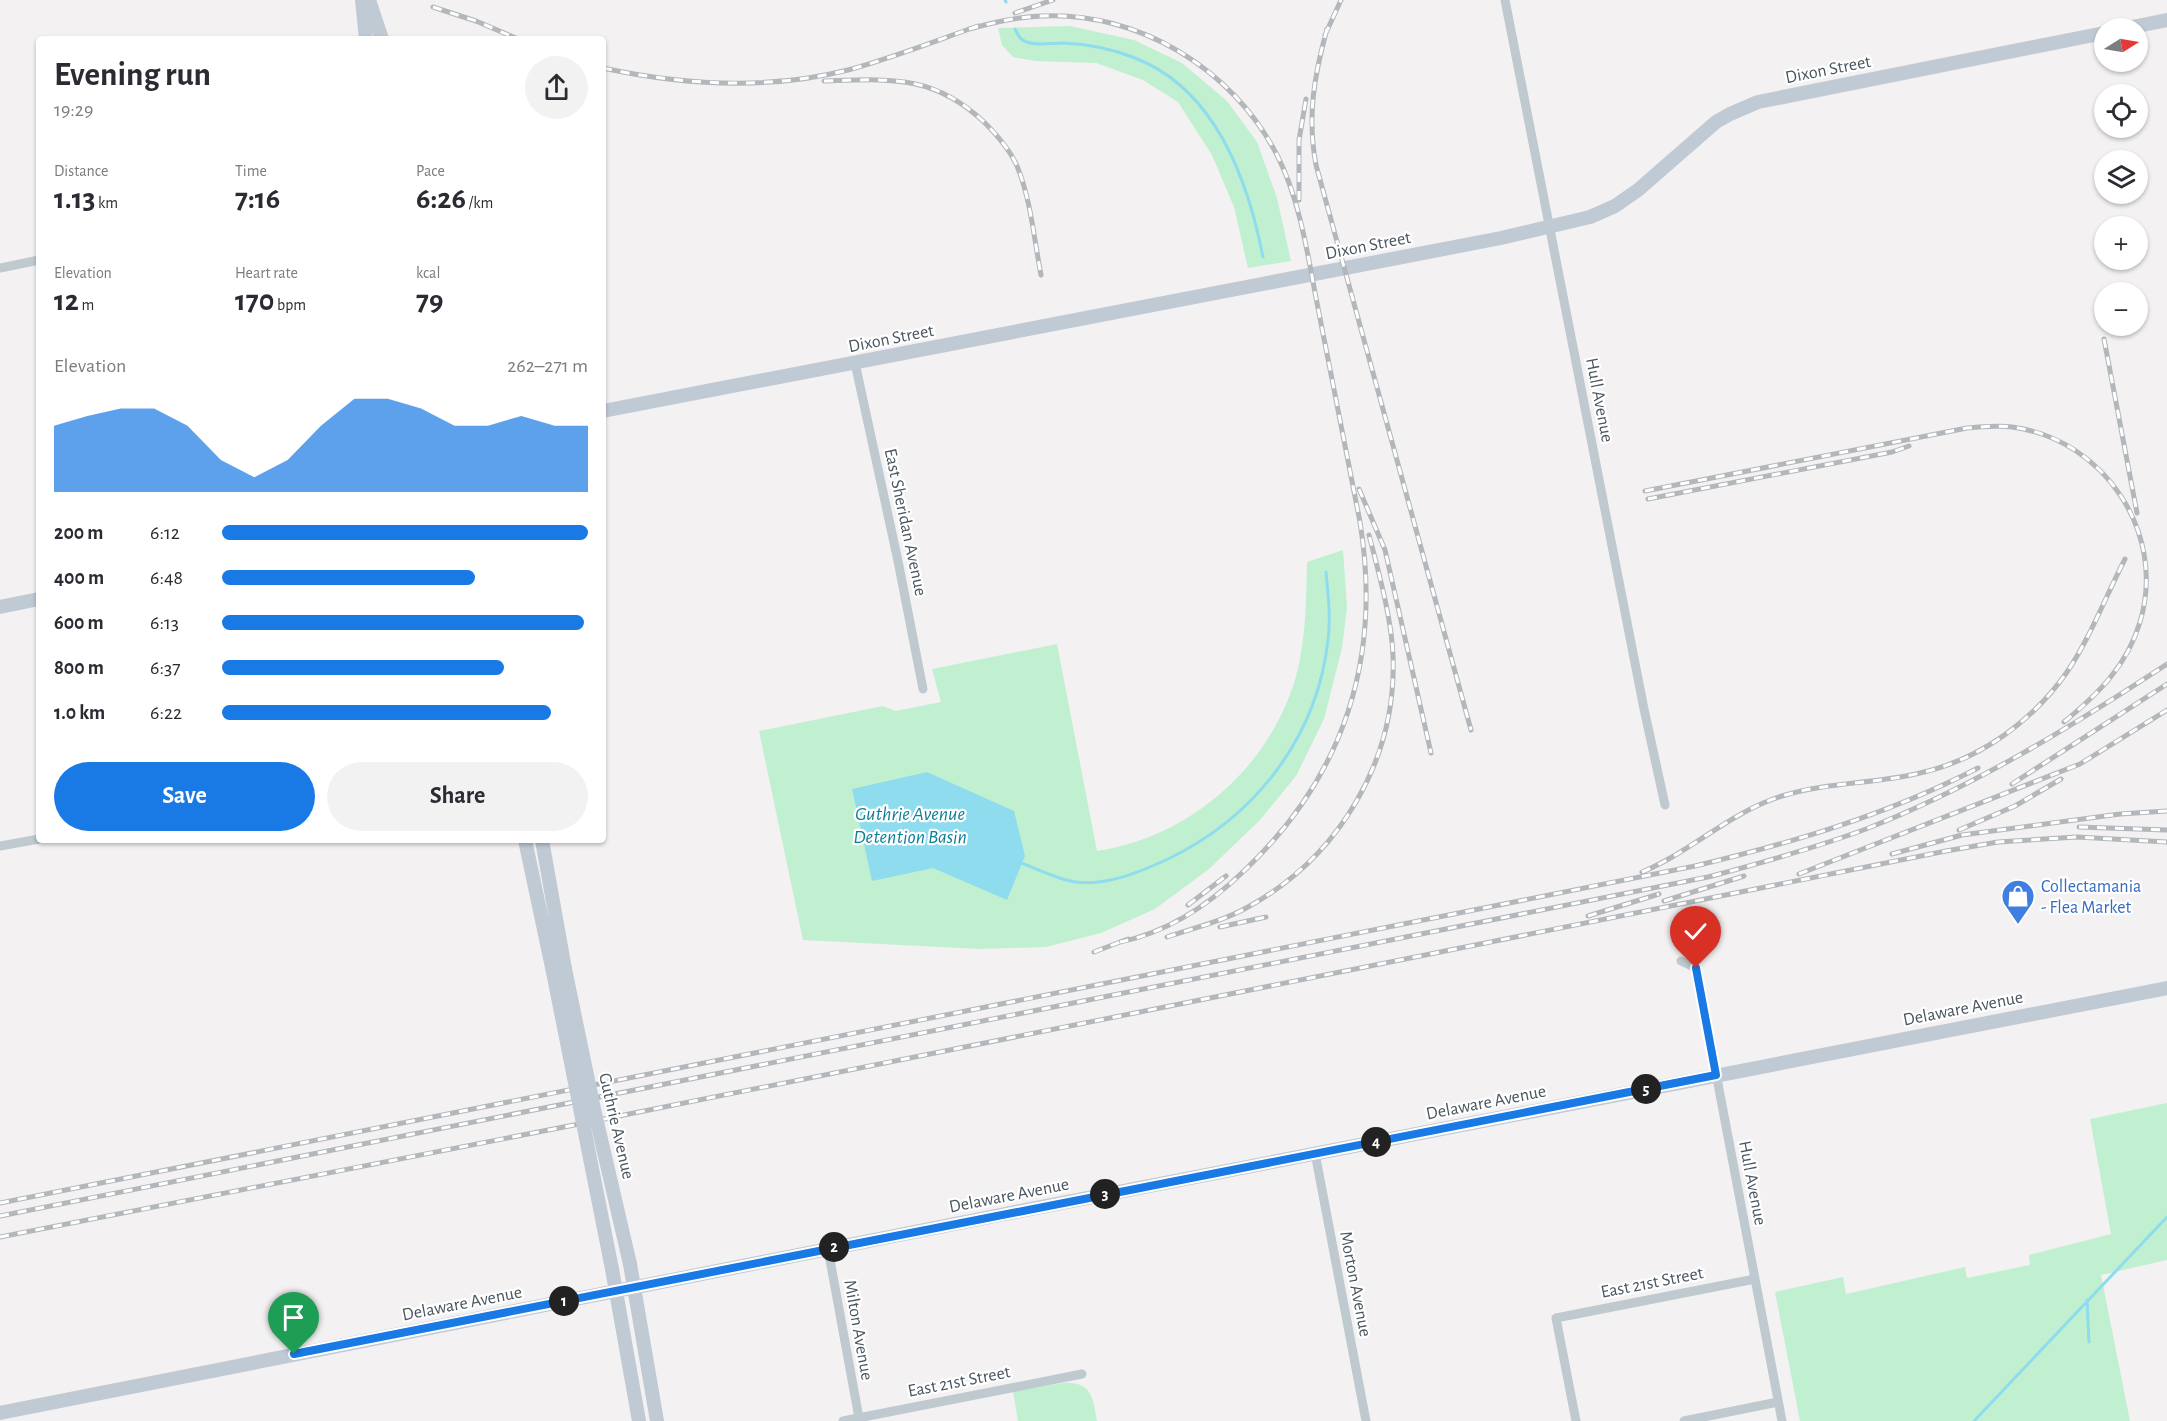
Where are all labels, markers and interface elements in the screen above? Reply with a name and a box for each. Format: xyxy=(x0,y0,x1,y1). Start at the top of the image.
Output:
north arrow xyxy=(2094,18,2148,72)
map controls xyxy=(2094,18,2148,336)
street label: Dixon Street xyxy=(1784,53,1873,87)
button: share xyxy=(525,56,588,119)
text: Evening run xyxy=(54,59,211,92)
button: locate xyxy=(2094,84,2148,138)
text: 19:29 xyxy=(54,100,93,120)
button: layers xyxy=(2094,150,2148,204)
text: Distance xyxy=(54,163,108,179)
text: Time xyxy=(235,163,267,179)
text: Pace xyxy=(416,163,445,179)
text: 1.13 xyxy=(54,184,95,214)
text: 7:16 xyxy=(235,184,280,214)
text: 6:26 xyxy=(416,184,466,214)
text: km xyxy=(95,195,118,211)
text: /km xyxy=(466,195,493,211)
button: + xyxy=(2094,216,2148,270)
street label: Dixon Street xyxy=(1324,229,1413,263)
text: Elevation xyxy=(54,265,112,281)
text: Heart rate xyxy=(235,265,298,281)
text: kcal xyxy=(416,265,440,281)
button: − xyxy=(2094,282,2148,336)
text: 12 xyxy=(54,286,79,316)
text: 170 xyxy=(235,286,274,316)
text: 79 xyxy=(416,286,443,316)
text: m xyxy=(79,297,94,313)
text: bpm xyxy=(274,297,306,313)
street label: Dixon Street xyxy=(847,322,936,356)
text: Elevation xyxy=(54,356,126,376)
text: 262–271 m xyxy=(507,356,588,376)
street label: Hull Avenue xyxy=(1582,356,1616,444)
street label: East Sheridan Avenue xyxy=(881,447,929,598)
text: 200 m xyxy=(54,523,103,543)
text: 6:12 xyxy=(150,523,180,543)
text: 400 m xyxy=(54,568,104,588)
text: 6:48 xyxy=(150,568,183,588)
text: 600 m xyxy=(54,613,104,633)
text: 6:13 xyxy=(150,613,179,633)
text: 800 m xyxy=(54,658,104,678)
text: 6:37 xyxy=(150,658,181,678)
text: 1.0 km xyxy=(54,703,105,723)
text: 6:22 xyxy=(150,703,182,723)
button: Save xyxy=(54,762,315,831)
button: Share xyxy=(327,762,588,831)
water label: Guthrie Avenue Detention Basin xyxy=(853,804,967,847)
shop icon: Collectamania - Flea Market xyxy=(2000,878,2036,925)
place label: Collectamania - Flea Market xyxy=(2041,878,2141,917)
pin xyxy=(1670,906,1721,968)
icon: check xyxy=(1679,915,1712,948)
street label: Delaware Avenue xyxy=(1902,989,2025,1029)
street label: Guthrie Avenue xyxy=(595,1071,637,1181)
pin: 5 xyxy=(1631,1074,1661,1104)
text: 5 xyxy=(1643,1081,1649,1097)
street label: Delaware Avenue xyxy=(1425,1083,1548,1123)
pin: 4 xyxy=(1361,1127,1391,1157)
text: 4 xyxy=(1372,1134,1380,1150)
street label: Hull Avenue xyxy=(1735,1139,1769,1227)
street label: Delaware Avenue xyxy=(948,1176,1071,1216)
pin: 3 xyxy=(1090,1179,1120,1209)
text: 3 xyxy=(1102,1186,1108,1202)
street label: Morton Avenue xyxy=(1336,1230,1374,1339)
pin: 2 xyxy=(819,1232,849,1262)
text: 2 xyxy=(830,1239,838,1255)
street label: East 21st Street xyxy=(1599,1264,1705,1302)
street label: Milton Avenue xyxy=(840,1278,876,1382)
street label: Delaware Avenue xyxy=(401,1284,524,1324)
pin: 1 xyxy=(549,1286,579,1316)
pin xyxy=(268,1292,319,1354)
text: 1 xyxy=(561,1293,567,1309)
icon: arrive xyxy=(277,1301,310,1334)
street label: East 21st Street xyxy=(906,1363,1012,1401)

